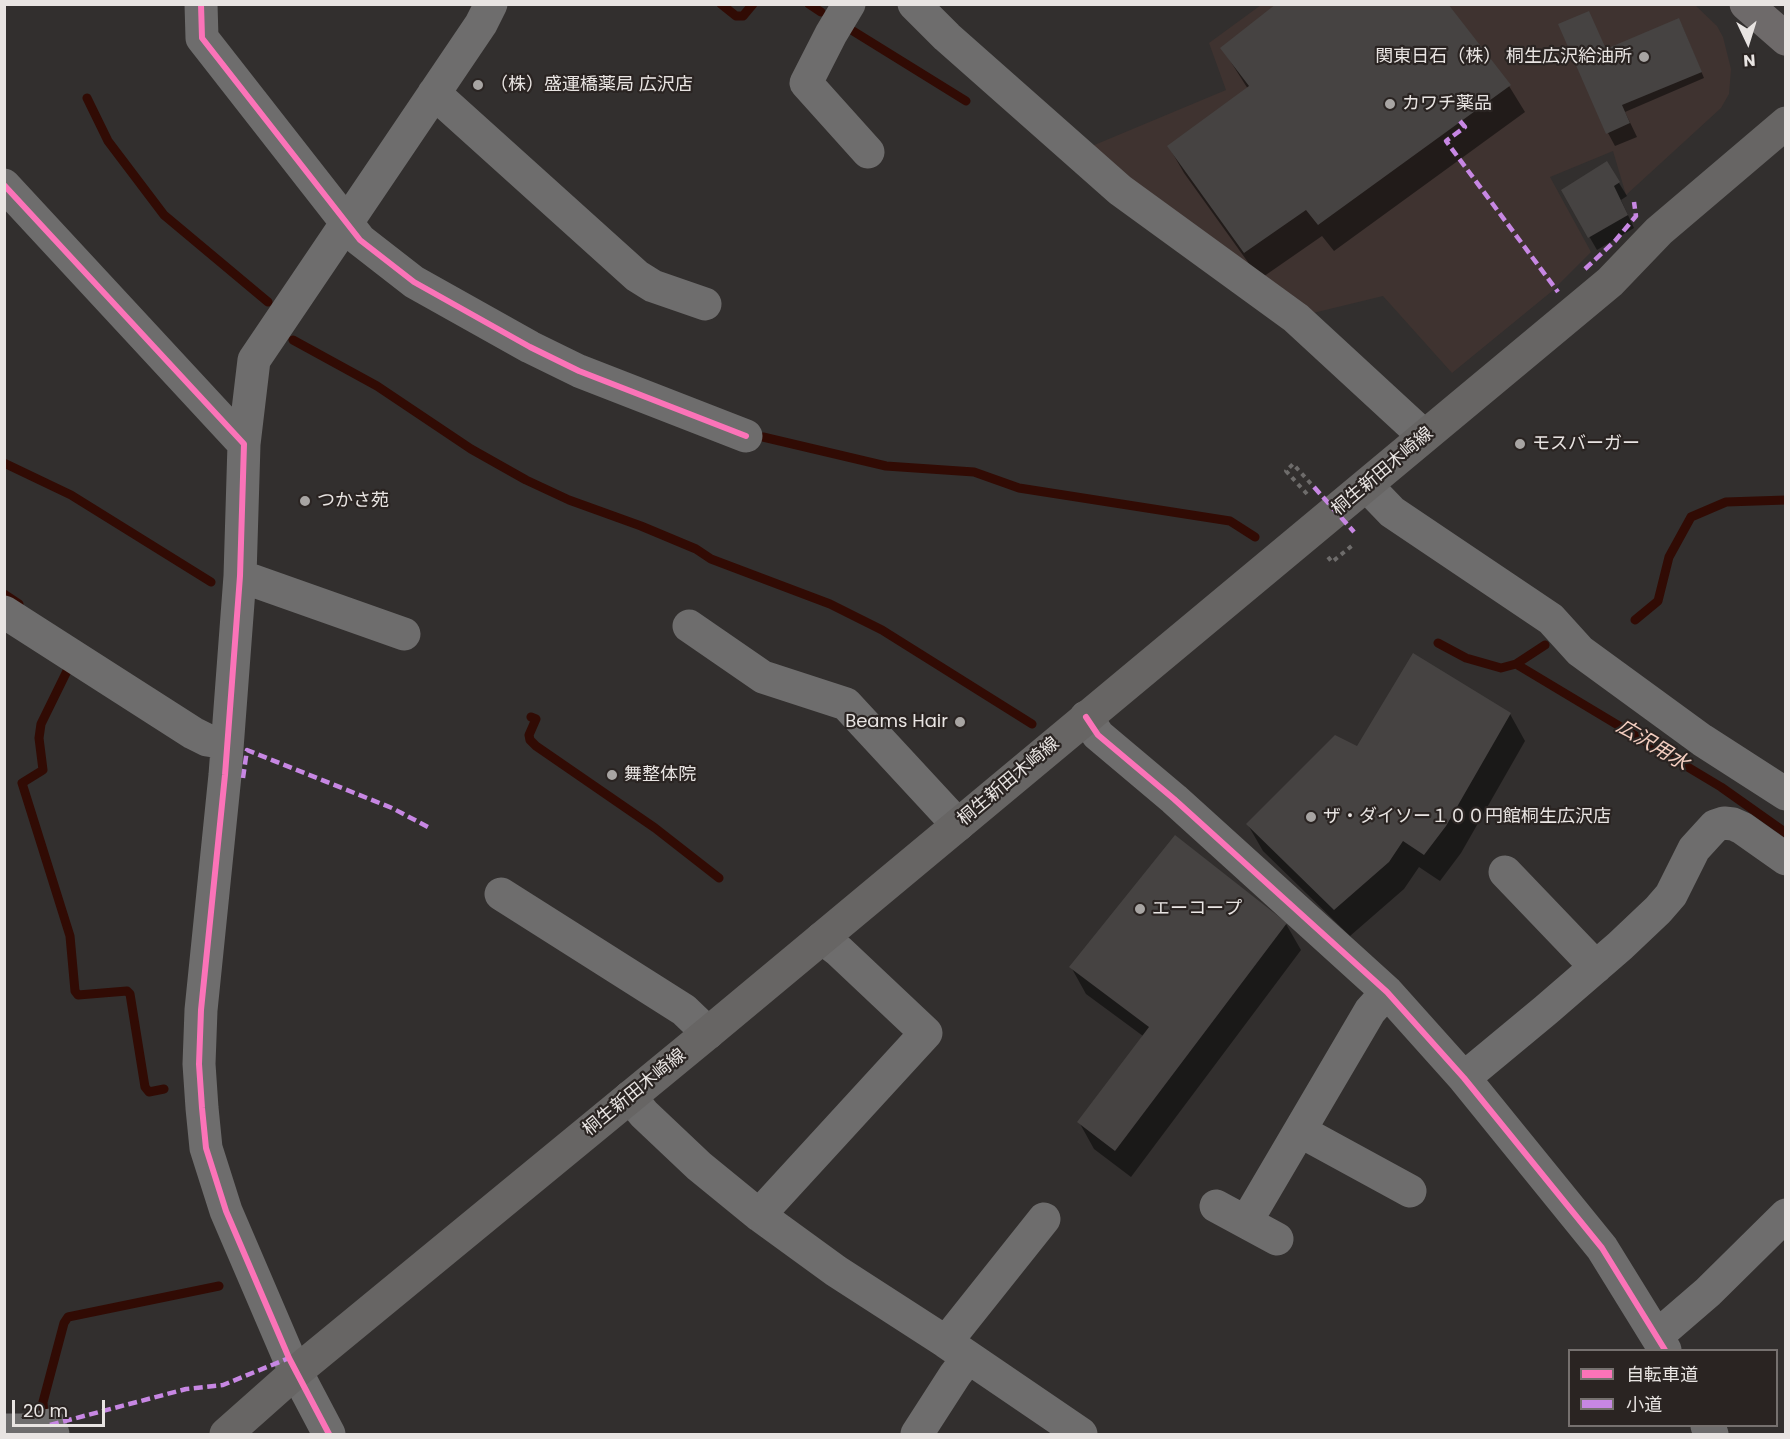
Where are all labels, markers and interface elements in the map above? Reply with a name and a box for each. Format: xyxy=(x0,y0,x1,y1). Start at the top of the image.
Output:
north arrow xyxy=(1718,12,1778,72)
place label: 関東日石（株） 桐生広沢給油所 xyxy=(1375,46,1632,68)
text: N xyxy=(1742,49,1756,72)
marker: 関東日石（株） 桐生広沢給油所 xyxy=(1637,50,1651,64)
place label: （株）盛運橋薬局 広沢店 xyxy=(490,74,693,96)
marker: （株）盛運橋薬局 広沢店 xyxy=(471,78,485,92)
place label: カワチ薬品 xyxy=(1402,93,1492,115)
marker: カワチ薬品 xyxy=(1383,97,1397,111)
street label: 桐生新田木崎線 xyxy=(1328,423,1438,521)
place label: モスバーガー xyxy=(1532,433,1640,455)
marker: モスバーガー xyxy=(1513,437,1527,451)
place label: つかさ苑 xyxy=(317,490,389,512)
marker: つかさ苑 xyxy=(298,494,312,508)
place label: Beams Hair xyxy=(845,711,948,733)
marker: Beams Hair xyxy=(953,715,967,729)
water label: 広沢用水 xyxy=(1612,715,1692,777)
street label: 桐生新田木崎線 xyxy=(954,733,1064,831)
place label: 舞整体院 xyxy=(624,764,696,786)
marker: 舞整体院 xyxy=(605,768,619,782)
place label: ザ・ダイソー１００円館桐生広沢店 xyxy=(1323,806,1611,828)
marker: ザ・ダイソー１００円館桐生広沢店 xyxy=(1304,810,1318,824)
place label: エーコープ xyxy=(1152,898,1242,920)
marker: エーコープ xyxy=(1133,902,1147,916)
street label: 桐生新田木崎線 xyxy=(579,1045,691,1141)
legend xyxy=(1568,1349,1778,1427)
text: 自転車道 xyxy=(1626,1362,1698,1387)
scale bar xyxy=(15,1388,108,1426)
text: 小道 xyxy=(1626,1392,1662,1417)
text: 20 m xyxy=(23,1398,68,1423)

